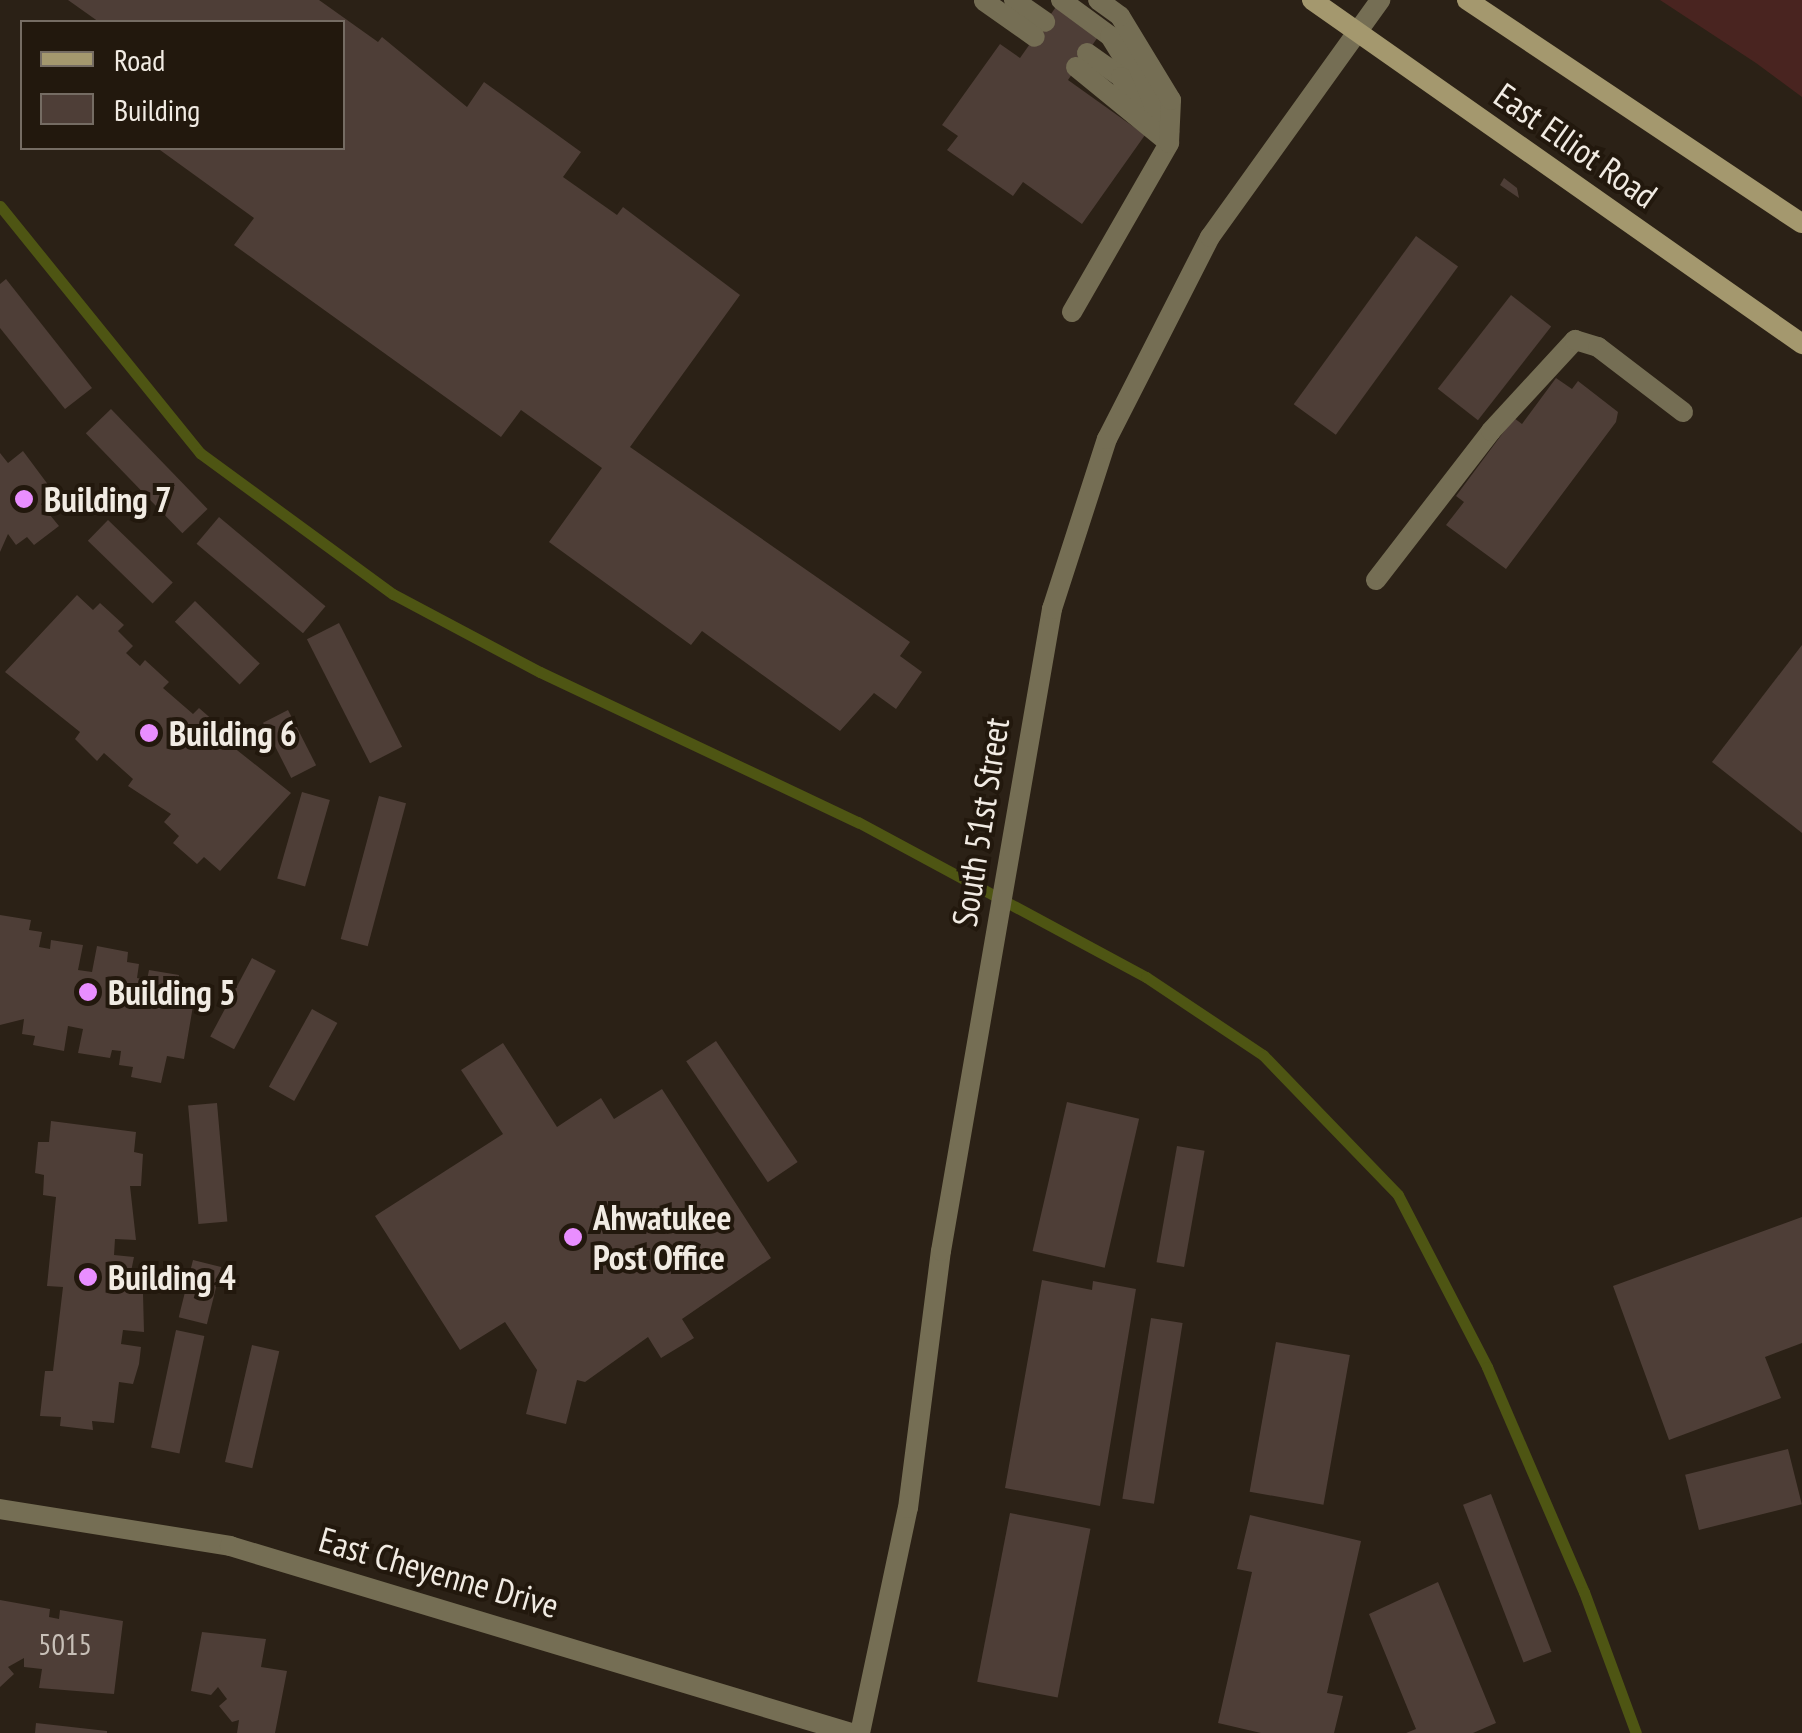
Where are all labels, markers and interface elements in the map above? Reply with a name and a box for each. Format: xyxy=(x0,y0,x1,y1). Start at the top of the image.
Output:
legend xyxy=(20,20,345,150)
text: Road xyxy=(114,40,165,79)
street label: East Elliot Road xyxy=(1487,74,1665,216)
text: Building xyxy=(114,90,200,129)
place label: Building 7 xyxy=(44,478,172,520)
marker: Building 7 xyxy=(13,488,35,510)
place label: Building 6 xyxy=(169,712,297,754)
street label: South 51st Street xyxy=(943,715,1017,929)
marker: Building 6 xyxy=(138,722,160,744)
place label: Building 5 xyxy=(108,971,236,1013)
marker: Building 5 xyxy=(77,981,99,1003)
place label: Ahwatukee Post Office xyxy=(593,1196,731,1278)
marker: Ahwatukee Post Office xyxy=(562,1226,584,1248)
place label: Building 4 xyxy=(108,1256,236,1298)
marker: Building 4 xyxy=(77,1266,99,1288)
street label: East Cheyenne Drive xyxy=(314,1518,564,1626)
house number: 5015 xyxy=(38,1626,92,1662)

